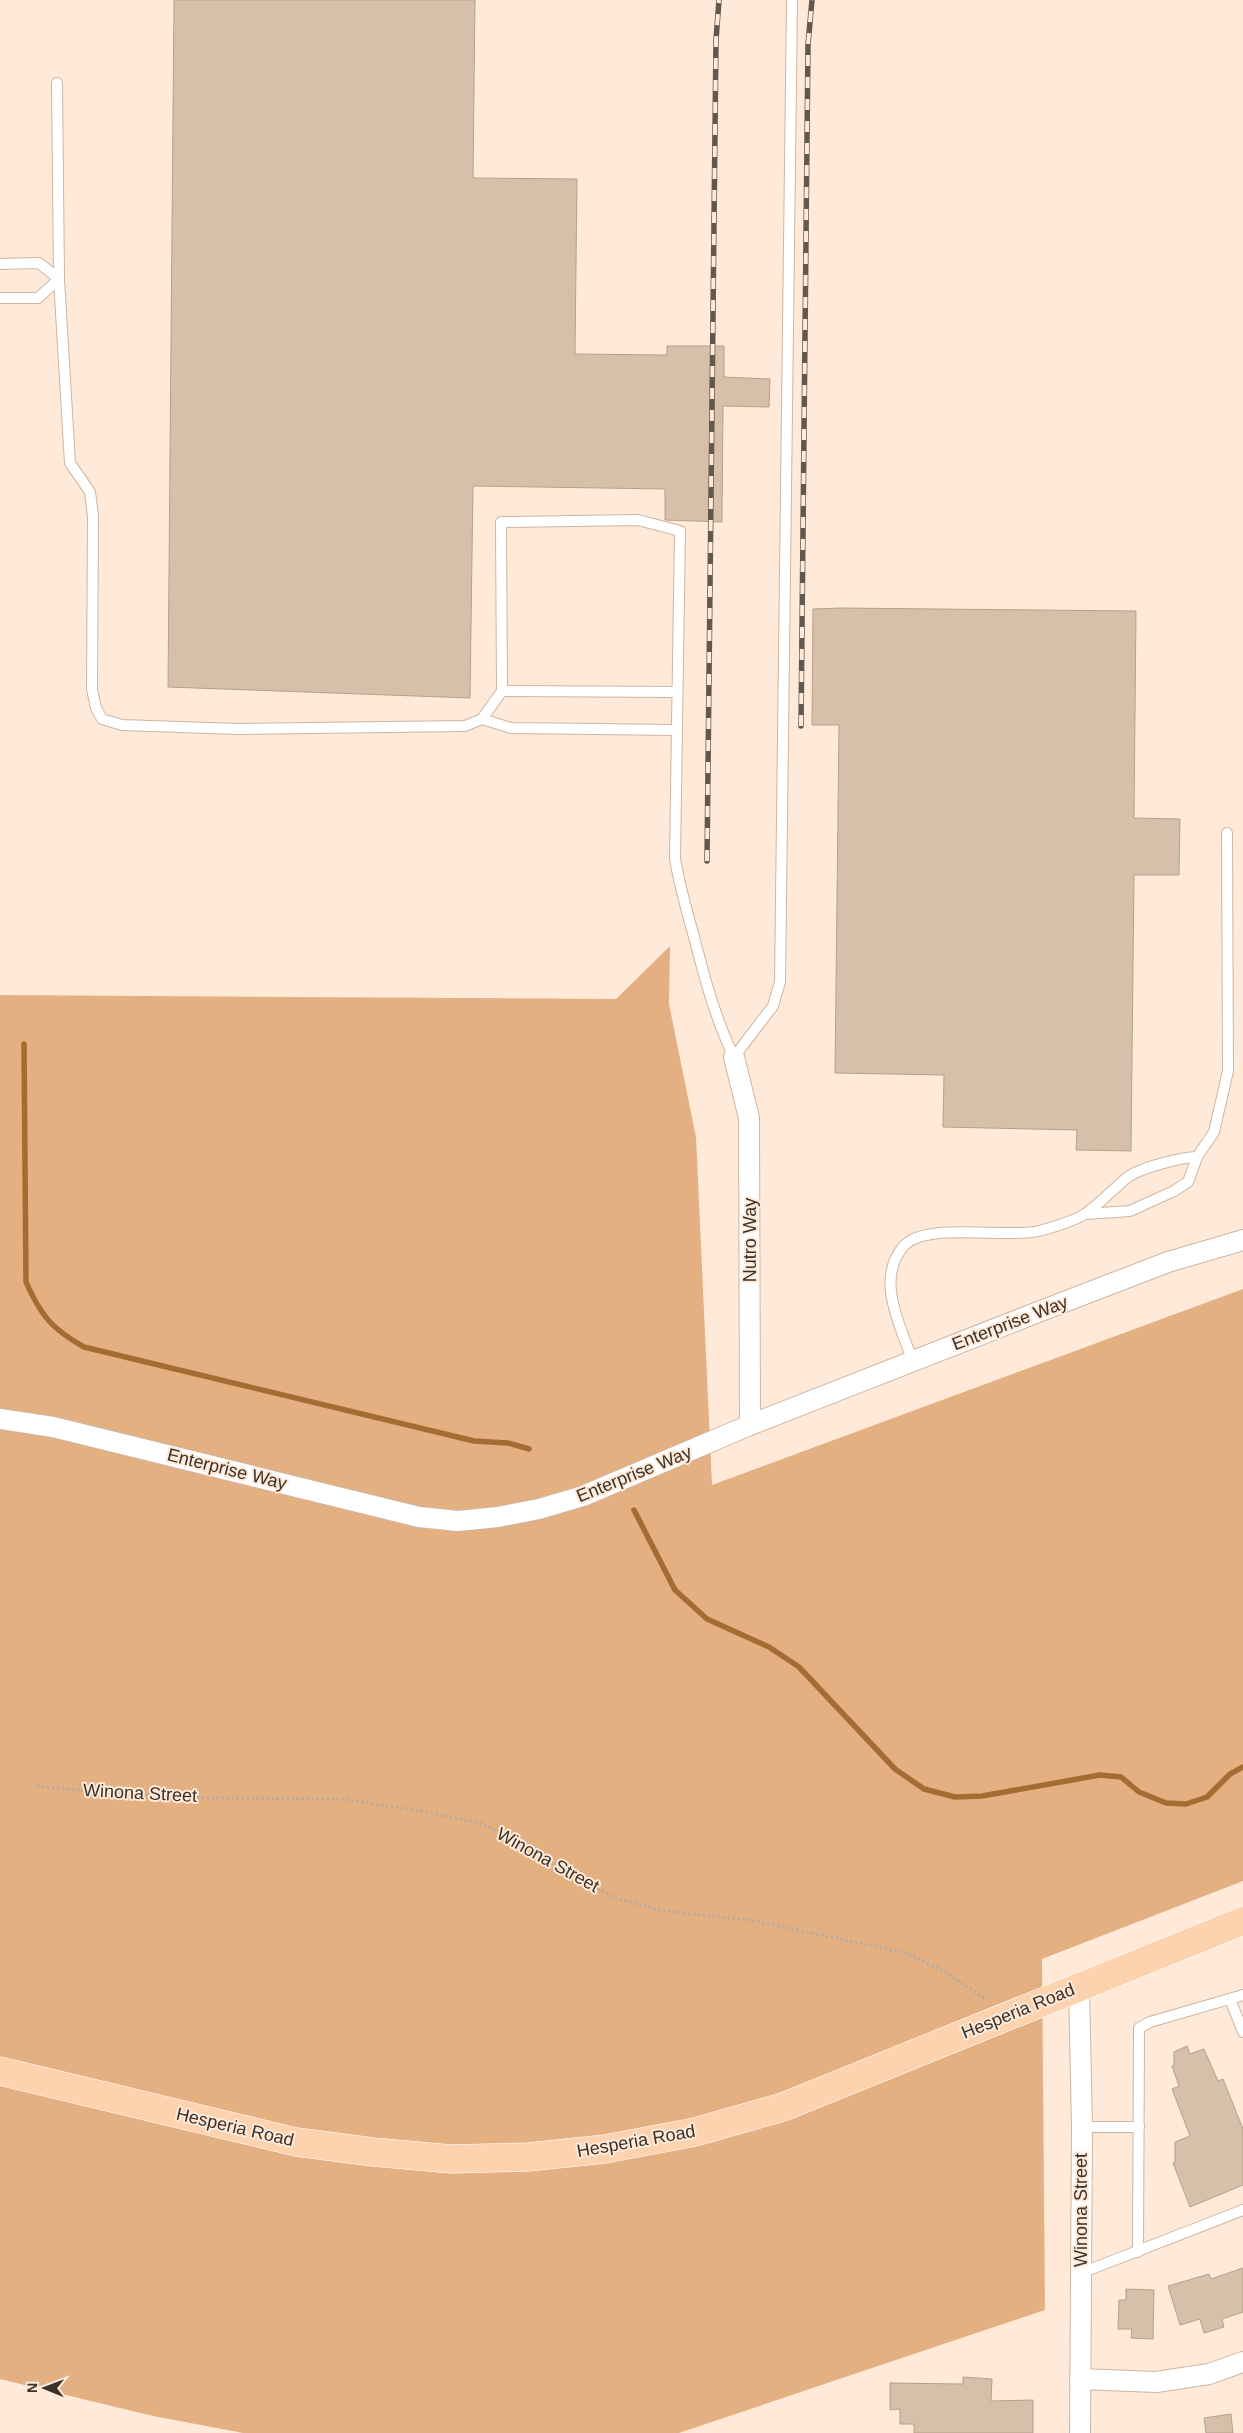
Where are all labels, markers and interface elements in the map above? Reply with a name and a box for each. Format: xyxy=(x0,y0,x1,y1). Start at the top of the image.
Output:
street label: Nutro Way xyxy=(740,1198,760,1282)
street label: Enterprise Way xyxy=(949,1292,1071,1354)
street label: Enterprise Way xyxy=(574,1442,694,1506)
street label: Enterprise Way xyxy=(165,1444,289,1494)
street label: Winona Street xyxy=(83,1780,197,1806)
street label: Winona Street xyxy=(493,1824,603,1896)
street label: Hesperia Road xyxy=(959,1979,1077,2043)
street label: Hesperia Road xyxy=(174,2104,296,2150)
street label: Hesperia Road xyxy=(575,2121,697,2161)
street label: Winona Street xyxy=(1071,2153,1091,2267)
north arrow xyxy=(20,2363,70,2413)
text: N xyxy=(24,2383,40,2393)

